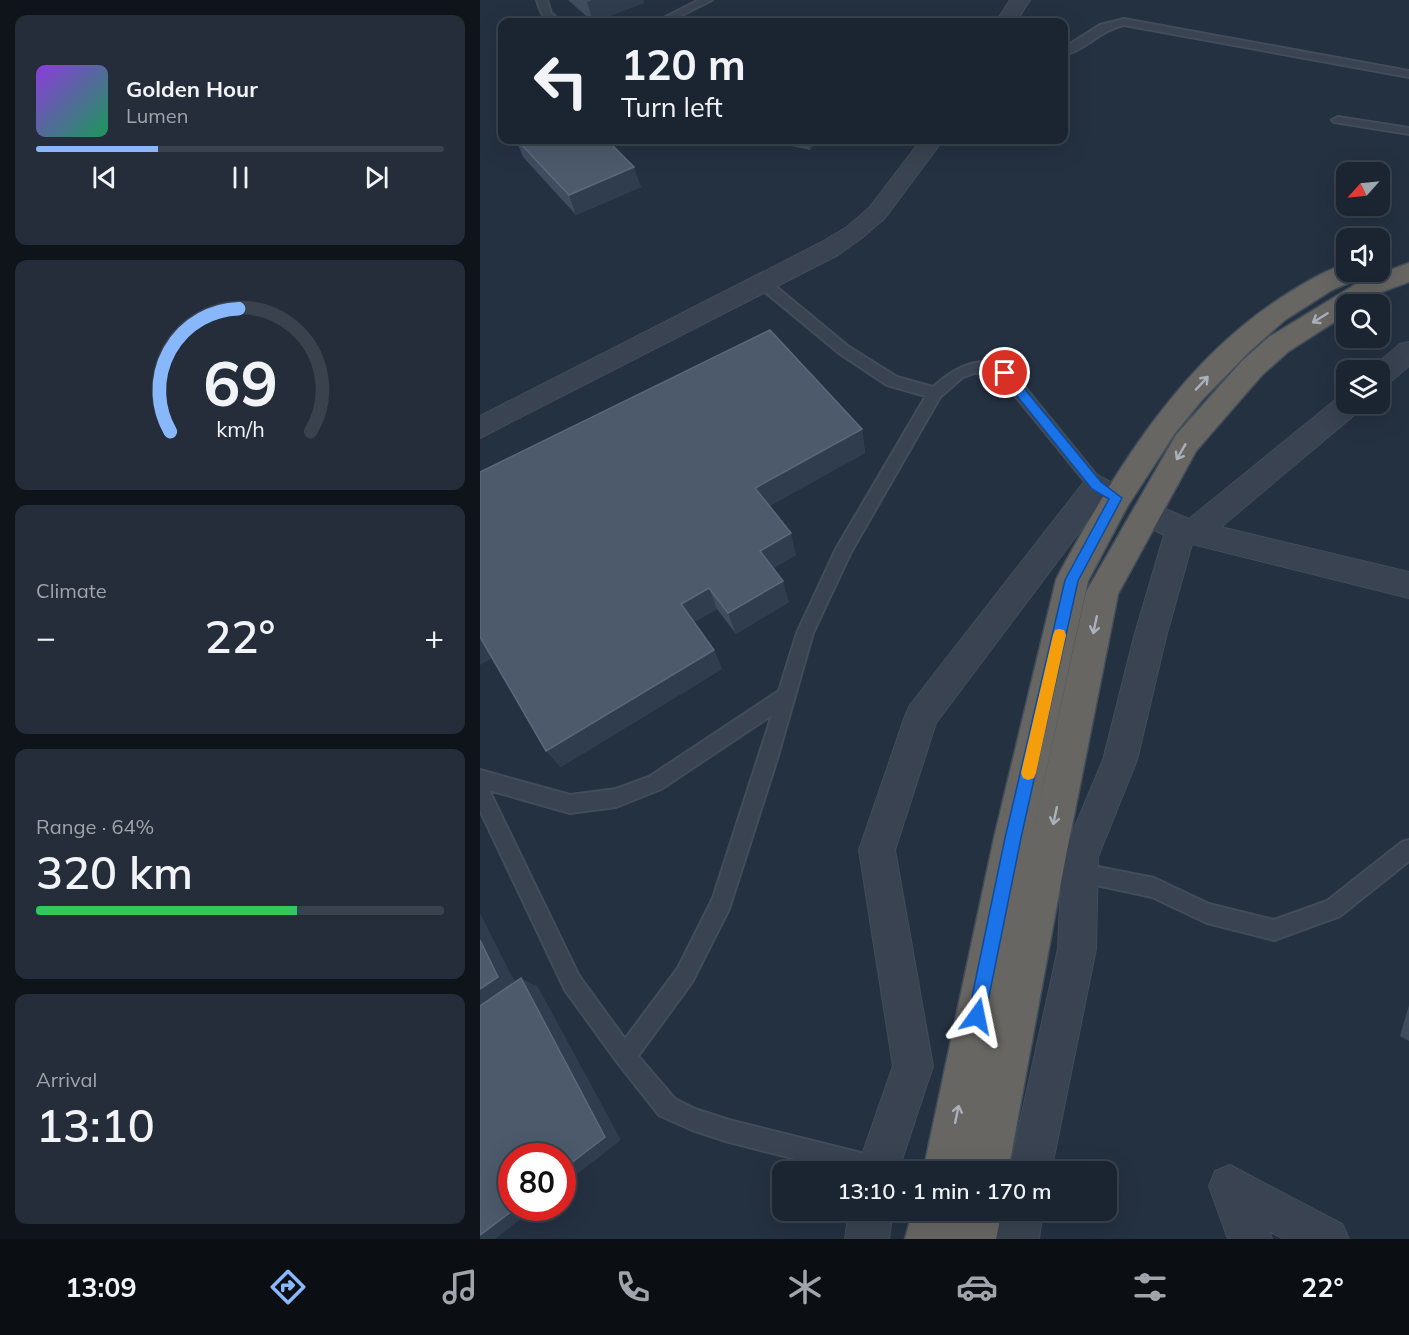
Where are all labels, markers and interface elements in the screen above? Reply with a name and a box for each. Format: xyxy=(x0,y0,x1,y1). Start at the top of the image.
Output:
text: 120 m xyxy=(621,38,746,91)
icon: left xyxy=(522,42,600,120)
text: Golden Hour xyxy=(126,75,258,103)
text: Turn left xyxy=(621,90,723,124)
text: Lumen xyxy=(126,103,188,128)
icon: previous xyxy=(88,161,121,194)
icon: pause xyxy=(224,161,257,194)
icon: next xyxy=(360,161,393,194)
north arrow xyxy=(1336,162,1390,216)
map controls xyxy=(1336,162,1390,414)
button: sound xyxy=(1336,228,1390,282)
button: search xyxy=(1336,294,1390,348)
one-way arrow xyxy=(1312,312,1329,325)
text: 69 xyxy=(203,343,277,422)
pin xyxy=(979,347,1030,398)
icon: arrive xyxy=(988,356,1021,389)
button: layers xyxy=(1336,360,1390,414)
one-way arrow xyxy=(1194,376,1209,391)
text: km/h xyxy=(216,415,264,442)
one-way arrow xyxy=(1175,443,1187,460)
text: Climate xyxy=(36,578,107,603)
text: 22° xyxy=(205,608,275,664)
one-way arrow xyxy=(1089,615,1100,635)
text: − xyxy=(36,616,56,657)
text: + xyxy=(424,616,444,657)
one-way arrow xyxy=(1049,806,1060,826)
text: Range · 64% xyxy=(36,814,154,839)
text: 320 km xyxy=(36,844,193,900)
position arrow xyxy=(945,984,1009,1048)
text: Arrival xyxy=(36,1067,97,1092)
text: 13:10 xyxy=(36,1097,155,1153)
one-way arrow xyxy=(952,1105,963,1124)
speed limit sign: 80 xyxy=(498,1143,576,1221)
text: 13:10 · 1 min · 170 m xyxy=(837,1177,1052,1205)
icon: directions xyxy=(267,1266,309,1308)
icon: music xyxy=(439,1266,481,1308)
icon: phone xyxy=(612,1266,654,1308)
icon: climate xyxy=(784,1266,826,1308)
icon: car xyxy=(956,1266,998,1308)
icon: filters xyxy=(1129,1266,1171,1308)
text: 13:09 xyxy=(65,1270,137,1304)
text: 22° xyxy=(1301,1270,1344,1304)

